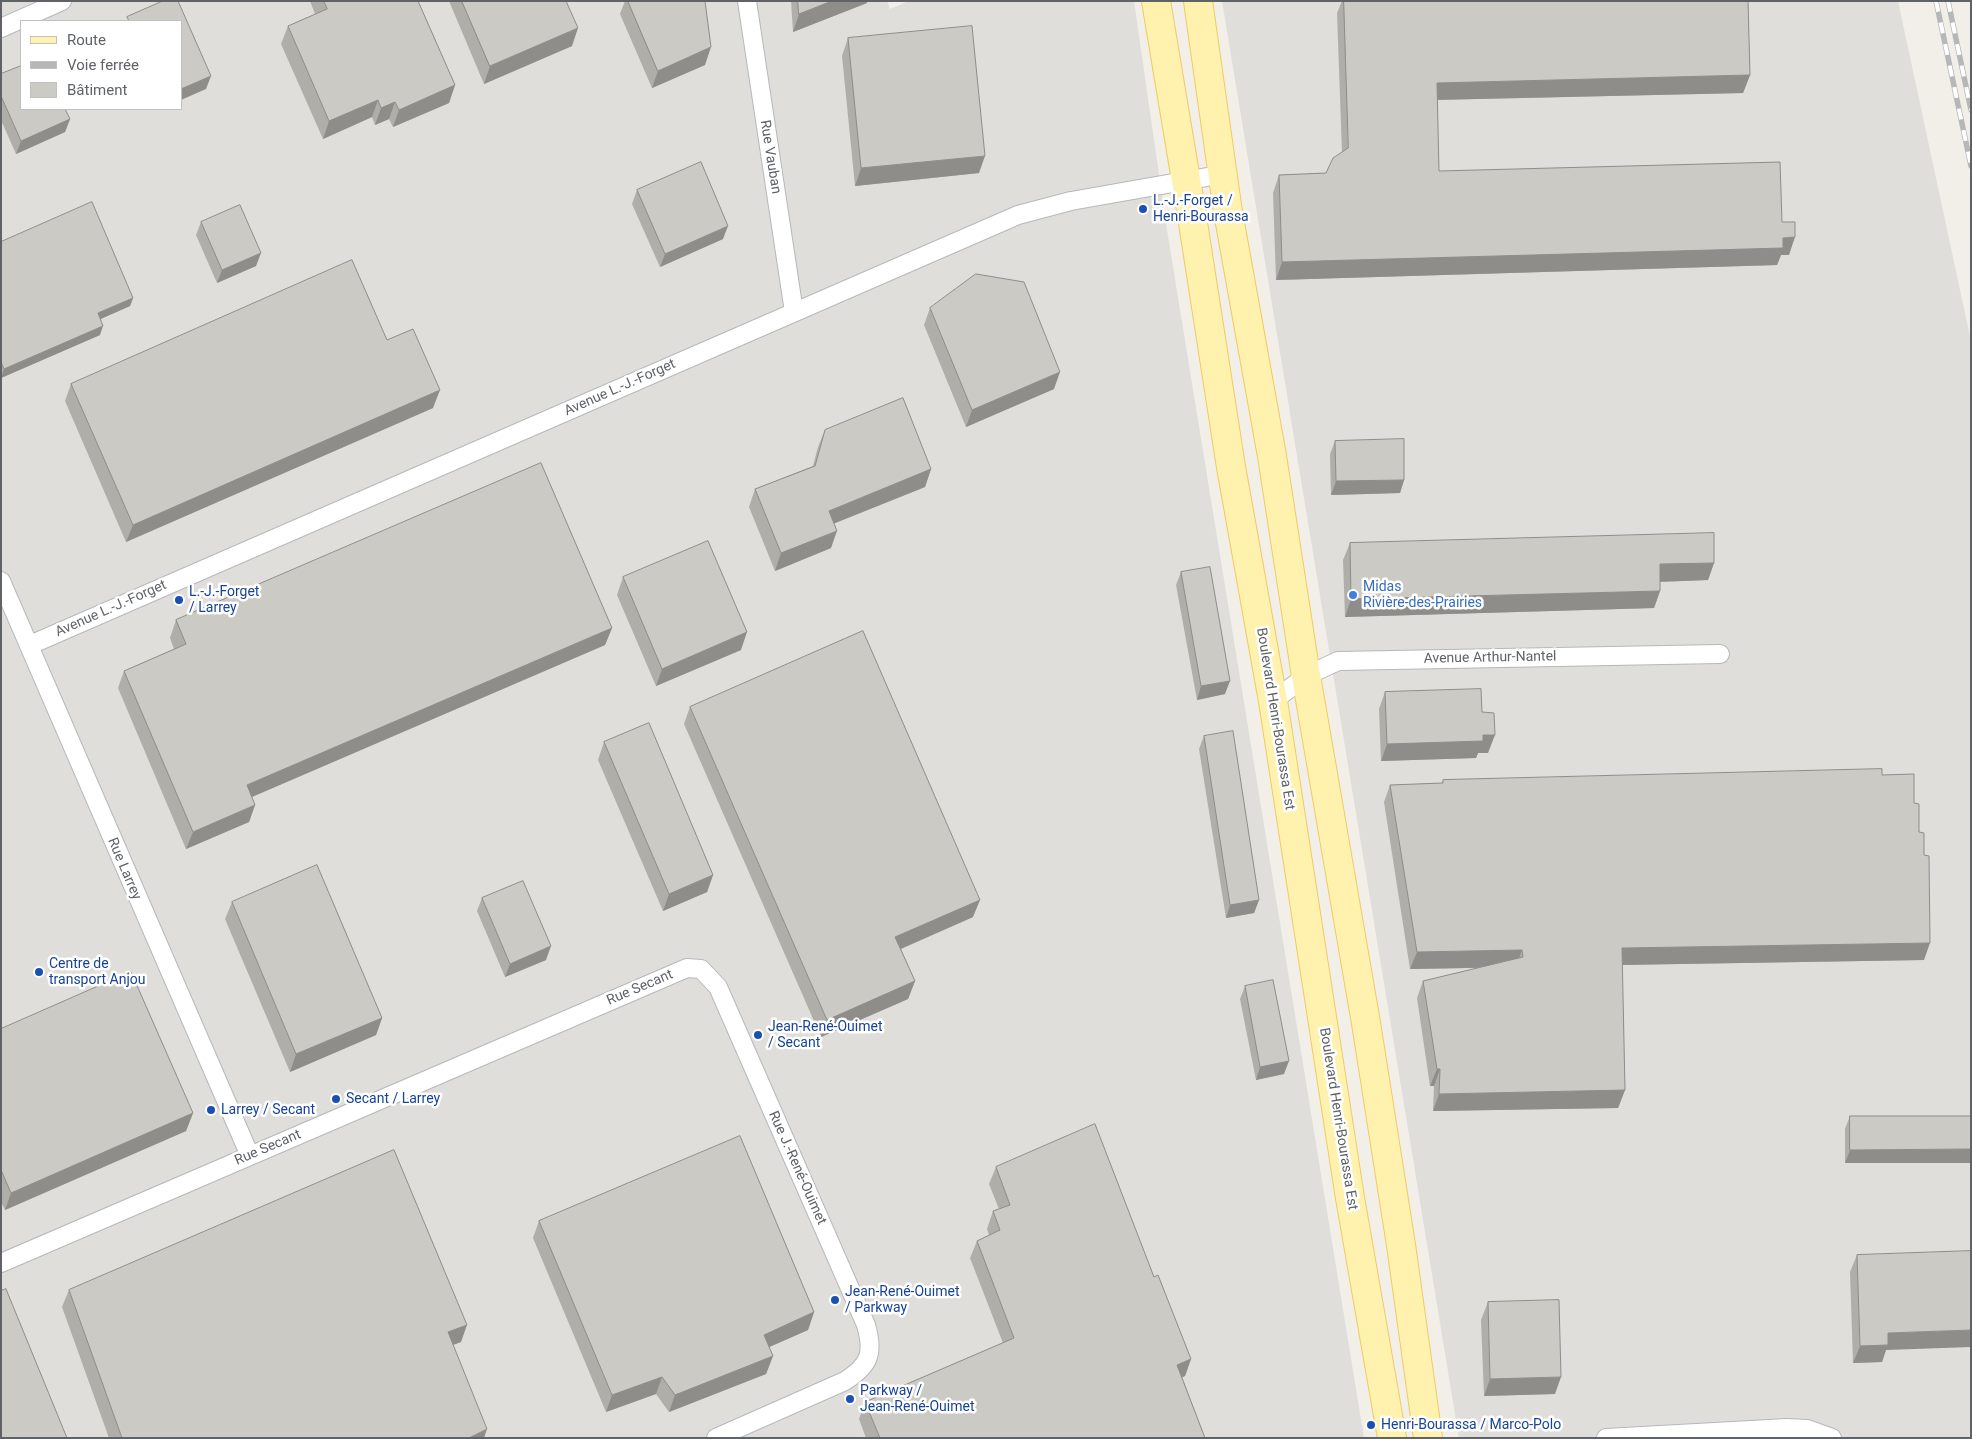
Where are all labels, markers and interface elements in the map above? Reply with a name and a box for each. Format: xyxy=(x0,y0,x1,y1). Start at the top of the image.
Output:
legend xyxy=(20,20,182,110)
text: Route xyxy=(67,31,106,49)
text: Voie ferrée xyxy=(67,56,139,74)
text: Bâtiment xyxy=(67,81,127,99)
street label: Rue Vauban xyxy=(756,119,784,195)
place label: L.-J.-Forget / Henri-Bourassa xyxy=(1153,193,1249,226)
marker: L.-J.-Forget / Henri-Bourassa xyxy=(1137,203,1149,215)
street label: Avenue L.-J.-Forget xyxy=(562,356,678,420)
street label: Avenue L.-J.-Forget xyxy=(53,577,169,641)
place label: Midas Rivière-des-Prairies xyxy=(1363,579,1482,612)
place label: L.-J.-Forget / Larrey xyxy=(189,584,259,616)
marker: Midas Rivière-des-Prairies xyxy=(1347,589,1359,601)
marker: L.-J.-Forget / Larrey xyxy=(173,594,185,606)
street label: Boulevard Henri-Bourassa Est xyxy=(1252,627,1298,811)
street label: Avenue Arthur-Nantel xyxy=(1423,648,1557,668)
street label: Rue Larrey xyxy=(103,835,145,903)
place label: Centre de transport Anjou xyxy=(49,956,146,989)
marker: Centre de transport Anjou xyxy=(33,966,45,978)
street label: Rue Secant xyxy=(604,967,676,1009)
place label: Jean-René-Ouimet / Secant xyxy=(768,1019,882,1052)
street label: Boulevard Henri-Bourassa Est xyxy=(1315,1027,1361,1211)
marker: Jean-René-Ouimet / Secant xyxy=(752,1029,764,1041)
place label: Secant / Larrey xyxy=(346,1091,440,1107)
marker: Secant / Larrey xyxy=(330,1093,342,1105)
place label: Larrey / Secant xyxy=(221,1102,315,1118)
marker: Larrey / Secant xyxy=(205,1104,217,1116)
street label: Rue J.-René-Ouimet xyxy=(764,1109,830,1227)
street label: Rue Secant xyxy=(232,1127,304,1169)
place label: Jean-René-Ouimet / Parkway xyxy=(845,1284,959,1316)
marker: Jean-René-Ouimet / Parkway xyxy=(829,1294,841,1306)
place label: Parkway / Jean-René-Ouimet xyxy=(860,1383,974,1415)
marker: Parkway / Jean-René-Ouimet xyxy=(844,1393,856,1405)
place label: Henri-Bourassa / Marco-Polo xyxy=(1381,1417,1561,1433)
marker: Henri-Bourassa / Marco-Polo xyxy=(1365,1419,1377,1431)

